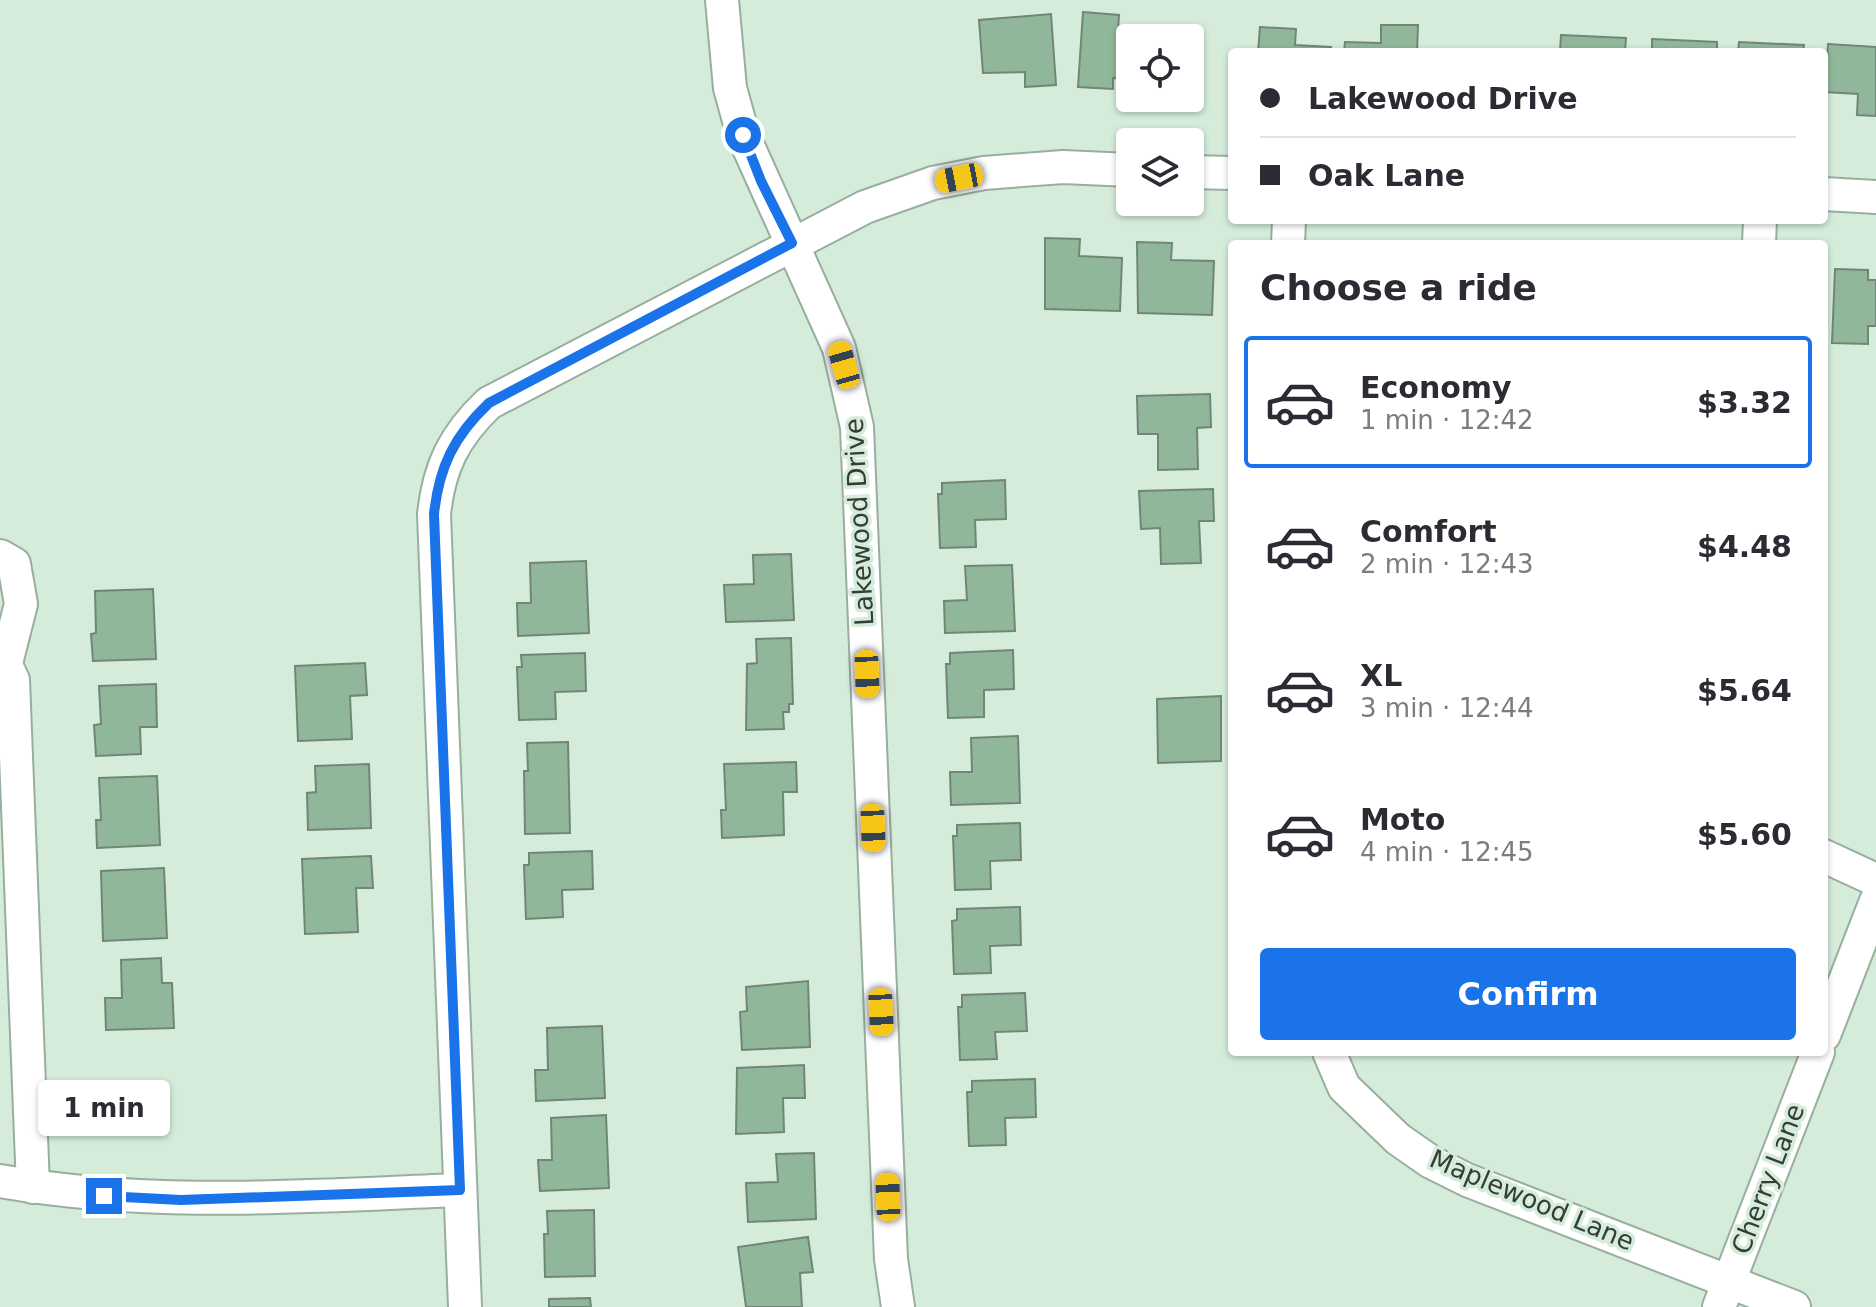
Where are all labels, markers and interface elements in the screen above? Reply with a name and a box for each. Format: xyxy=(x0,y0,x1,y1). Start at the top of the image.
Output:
map controls xyxy=(1116,24,1204,216)
button: locate xyxy=(1116,24,1204,112)
text: Lakewood Drive xyxy=(1308,81,1578,116)
route start xyxy=(725,117,761,153)
button: layers xyxy=(1116,128,1204,216)
text: Oak Lane xyxy=(1308,158,1465,193)
car xyxy=(933,162,985,194)
text: Choose a ride xyxy=(1260,267,1537,308)
car xyxy=(826,339,862,391)
icon: car xyxy=(1264,366,1336,438)
text: Economy xyxy=(1360,370,1512,405)
text: $3.32 xyxy=(1697,385,1792,420)
text: 1 min · 12:42 xyxy=(1360,405,1534,435)
street label: Lakewood Drive xyxy=(839,417,879,627)
icon: car xyxy=(1264,510,1336,582)
text: Comfort xyxy=(1360,514,1497,549)
text: $4.48 xyxy=(1697,529,1792,564)
text: 2 min · 12:43 xyxy=(1360,549,1534,579)
car xyxy=(854,650,880,698)
icon: car xyxy=(1264,654,1336,726)
text: XL xyxy=(1360,658,1402,693)
text: $5.64 xyxy=(1697,673,1792,708)
text: 3 min · 12:44 xyxy=(1360,693,1534,723)
icon: car xyxy=(1264,798,1336,870)
text: Moto xyxy=(1360,802,1445,837)
car xyxy=(860,804,886,852)
text: $5.60 xyxy=(1697,817,1792,852)
text: 4 min · 12:45 xyxy=(1360,837,1534,867)
button: Confirm xyxy=(1260,948,1796,1040)
car xyxy=(868,987,894,1037)
callout: 1 min xyxy=(38,1080,170,1136)
text: 1 min xyxy=(63,1093,145,1123)
street label: Cherry Lane xyxy=(1726,1100,1810,1258)
street label: Maplewood Lane xyxy=(1425,1143,1639,1257)
car xyxy=(875,1173,901,1221)
route end xyxy=(86,1178,122,1214)

